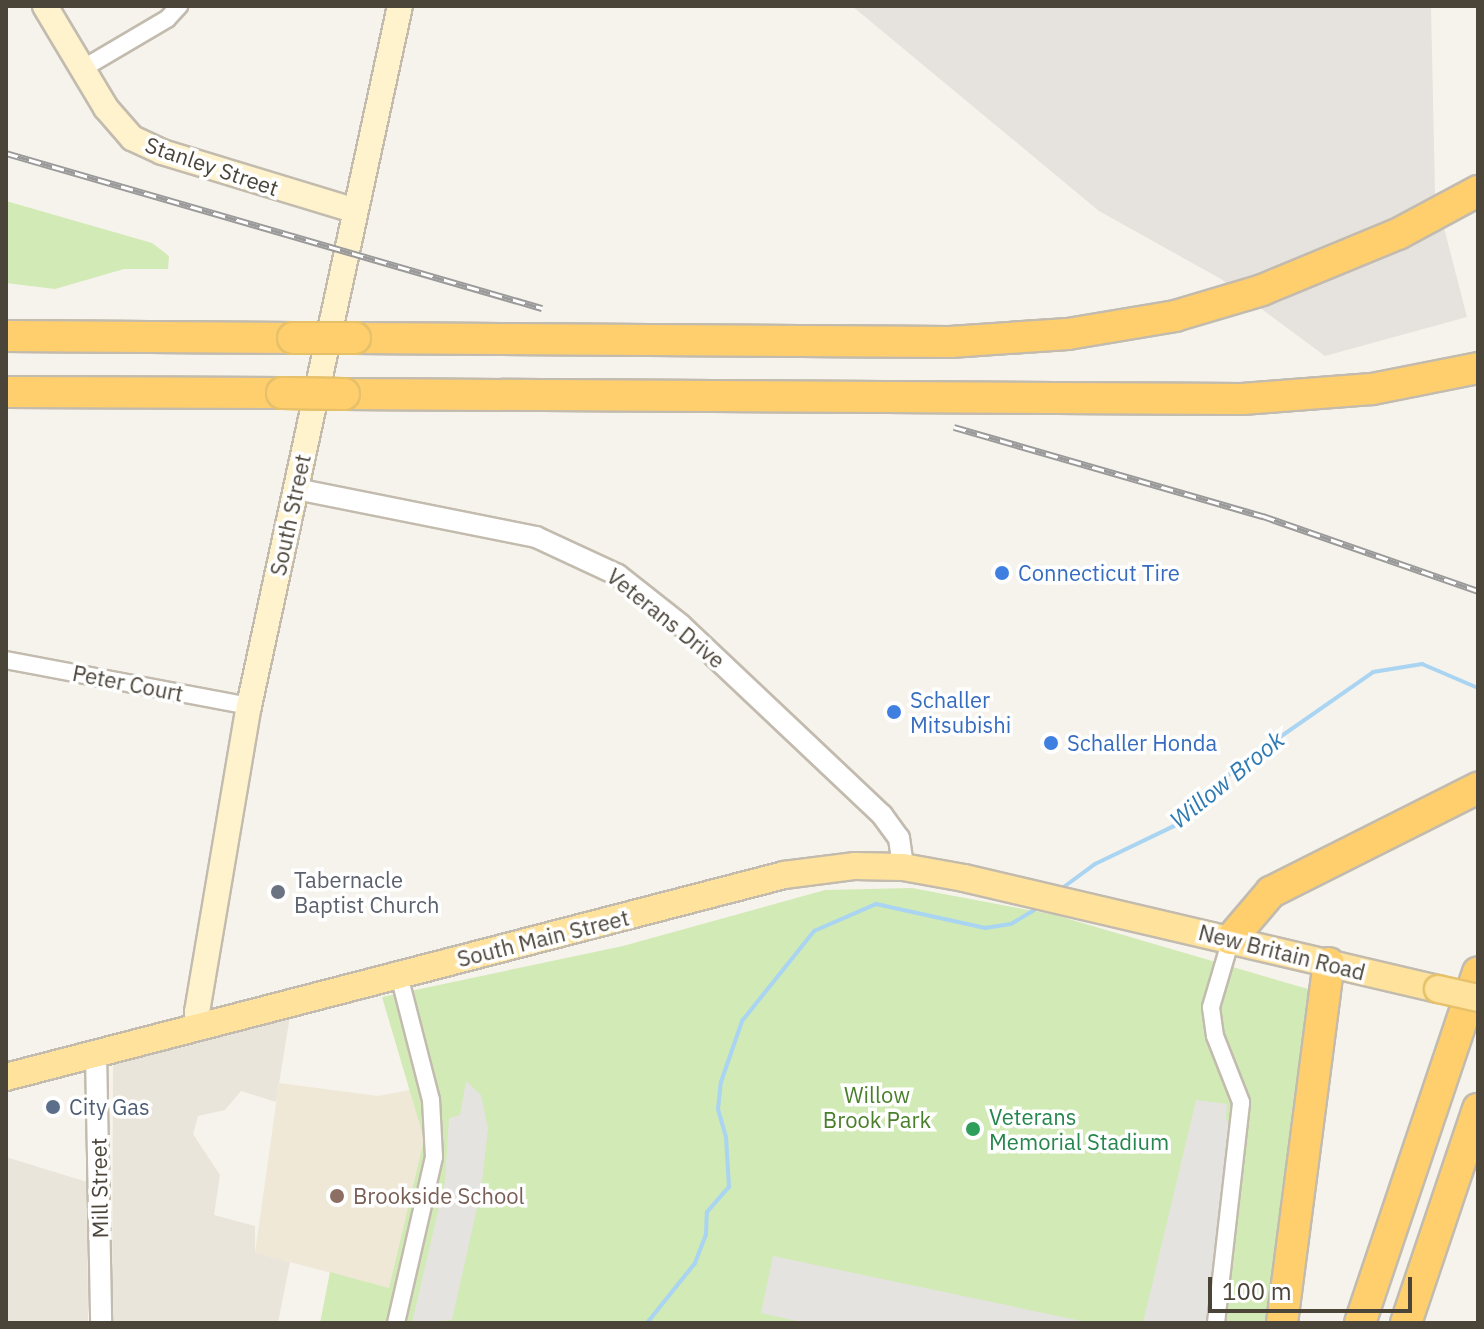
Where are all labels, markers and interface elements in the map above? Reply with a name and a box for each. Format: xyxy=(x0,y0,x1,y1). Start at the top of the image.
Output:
street label: Stanley Street xyxy=(142,131,282,201)
street label: South Street xyxy=(264,452,316,578)
place label: Connecticut Tire xyxy=(1018,560,1180,586)
street label: Veterans Drive xyxy=(602,563,730,673)
marker: Connecticut Tire xyxy=(993,564,1011,582)
street label: Peter Court xyxy=(70,659,186,707)
place label: Schaller Mitsubishi xyxy=(910,686,1011,738)
marker: Schaller Mitsubishi xyxy=(885,703,903,721)
water label: Willow Brook xyxy=(1164,725,1290,835)
place label: Schaller Honda xyxy=(1067,730,1217,756)
marker: Schaller Honda xyxy=(1042,734,1060,752)
place label: Tabernacle Baptist Church xyxy=(294,866,440,918)
marker: Tabernacle Baptist Church xyxy=(269,883,287,901)
street label: South Main Street xyxy=(454,904,632,972)
street label: New Britain Road xyxy=(1196,919,1368,985)
park label: Willow Brook Park xyxy=(823,1081,931,1132)
place label: City Gas xyxy=(69,1094,150,1120)
marker: City Gas xyxy=(44,1098,62,1116)
place label: Veterans Memorial Stadium xyxy=(989,1103,1169,1154)
marker: Veterans Memorial Stadium xyxy=(964,1120,982,1138)
street label: Mill Street xyxy=(85,1137,113,1239)
place label: Brookside School xyxy=(353,1183,525,1209)
marker: Brookside School xyxy=(328,1187,346,1205)
scale bar xyxy=(1212,1261,1416,1311)
text: 100 m xyxy=(1222,1275,1292,1307)

